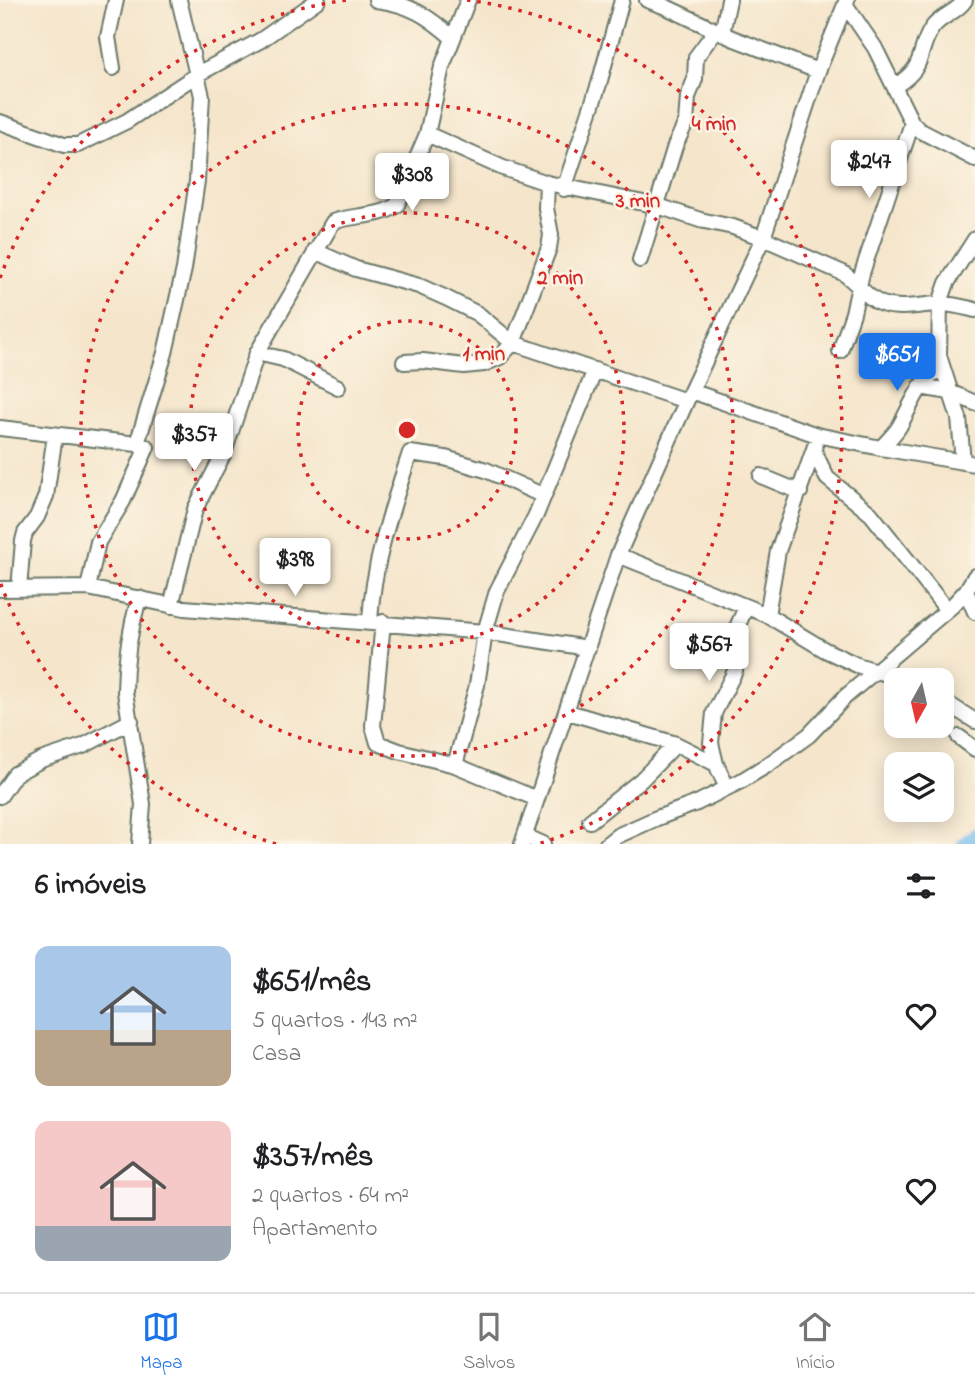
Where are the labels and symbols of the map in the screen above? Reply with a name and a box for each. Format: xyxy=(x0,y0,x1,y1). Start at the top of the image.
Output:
text: 4 min xyxy=(692,110,736,140)
pin: $247 xyxy=(828,140,910,200)
pin: $308 xyxy=(371,154,453,213)
text: 3 min xyxy=(615,187,660,217)
text: 2 min xyxy=(536,264,583,294)
pin: $651 xyxy=(856,334,938,393)
text: 1 min xyxy=(463,340,505,370)
pin: $357 xyxy=(153,414,235,473)
centre of rings xyxy=(395,418,419,442)
pin: $398 xyxy=(254,538,336,598)
pin: $567 xyxy=(668,624,750,683)
north arrow xyxy=(884,668,954,738)

